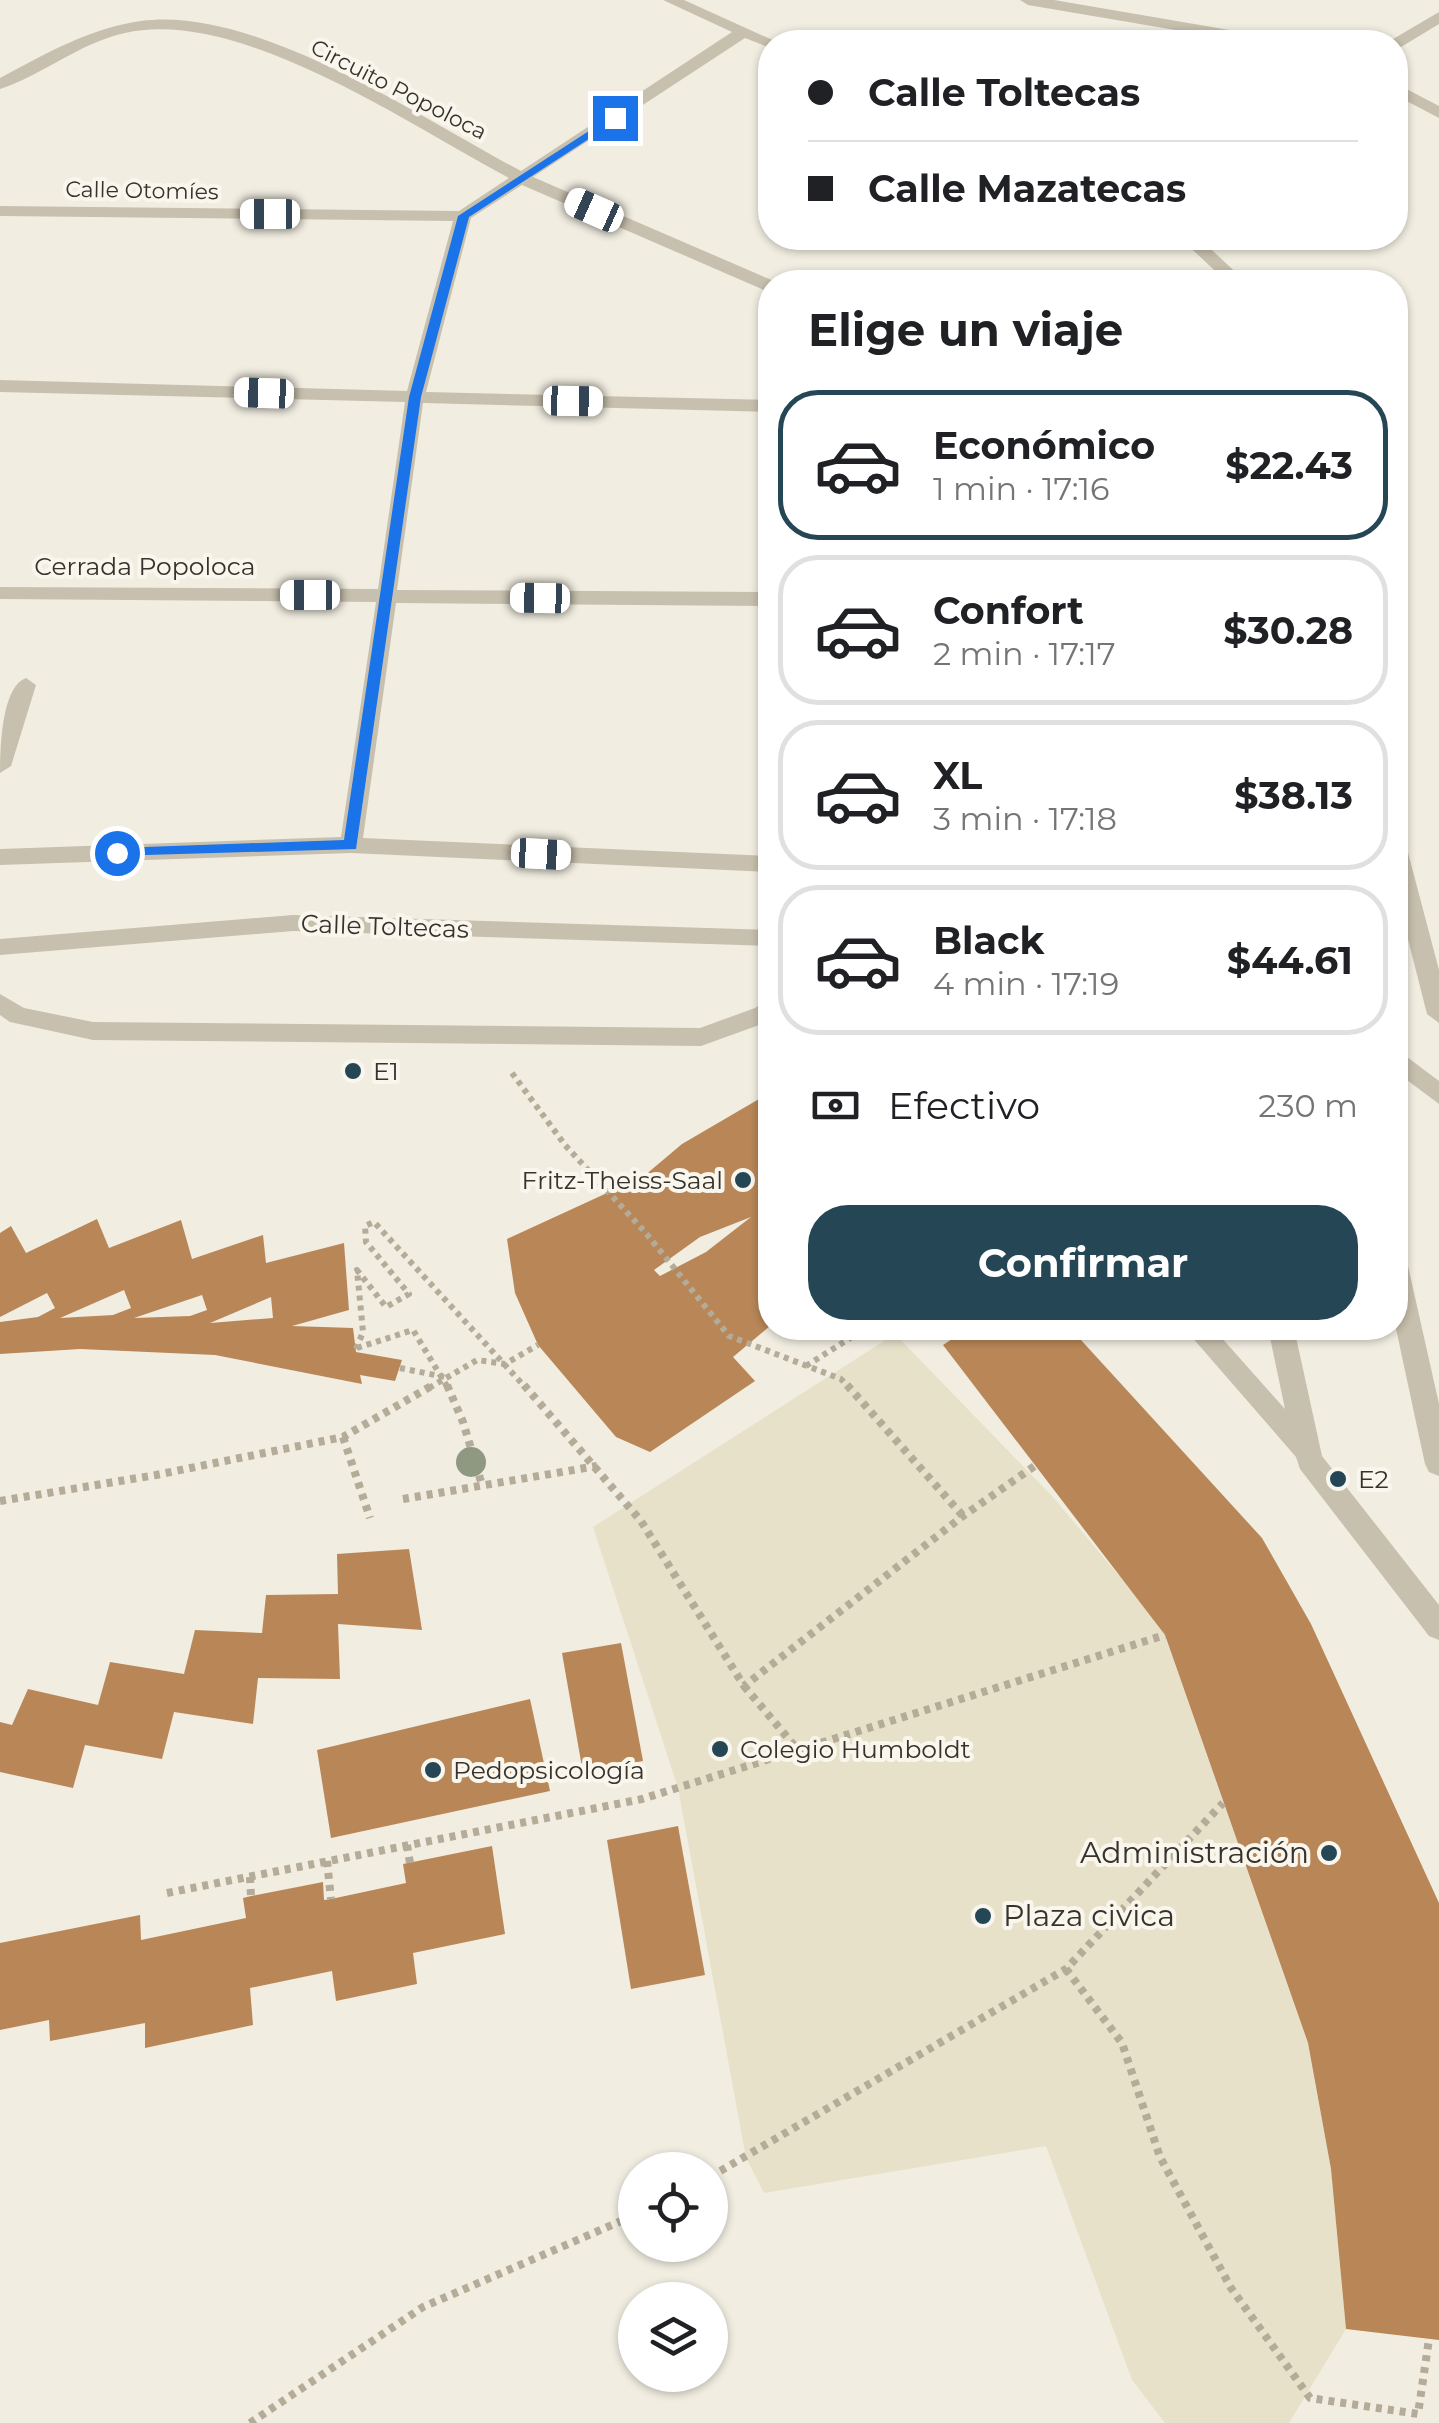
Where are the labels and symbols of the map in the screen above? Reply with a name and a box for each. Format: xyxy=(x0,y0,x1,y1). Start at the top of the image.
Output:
street label: Circuito Popoloca xyxy=(306,33,491,146)
route end xyxy=(593,96,638,141)
street label: Calle Otomíes xyxy=(65,176,219,205)
car xyxy=(560,184,628,236)
car xyxy=(240,199,300,229)
car xyxy=(233,377,295,409)
car xyxy=(543,385,603,417)
street label: Cerrada Popoloca xyxy=(34,551,256,581)
car xyxy=(280,580,340,610)
car xyxy=(510,582,570,614)
route start xyxy=(95,831,140,876)
car xyxy=(510,837,572,871)
street label: Calle Toltecas xyxy=(300,908,470,944)
place label: E1 xyxy=(373,1056,399,1086)
marker: E1 xyxy=(342,1060,364,1082)
place label: Fritz-Theiss-Saal xyxy=(522,1165,723,1195)
marker: Fritz-Theiss-Saal xyxy=(732,1169,754,1191)
place label: E2 xyxy=(1358,1464,1389,1494)
marker: E2 xyxy=(1327,1468,1349,1490)
place label: Colegio Humboldt xyxy=(740,1734,971,1764)
marker: Colegio Humboldt xyxy=(709,1738,731,1760)
place label: Pedopsicología xyxy=(453,1755,645,1785)
marker: Pedopsicología xyxy=(422,1759,444,1781)
place label: Administración xyxy=(1080,1834,1309,1871)
marker: Administración xyxy=(1318,1842,1340,1864)
place label: Plaza civica xyxy=(1003,1897,1175,1934)
marker: Plaza civica xyxy=(972,1905,994,1927)

